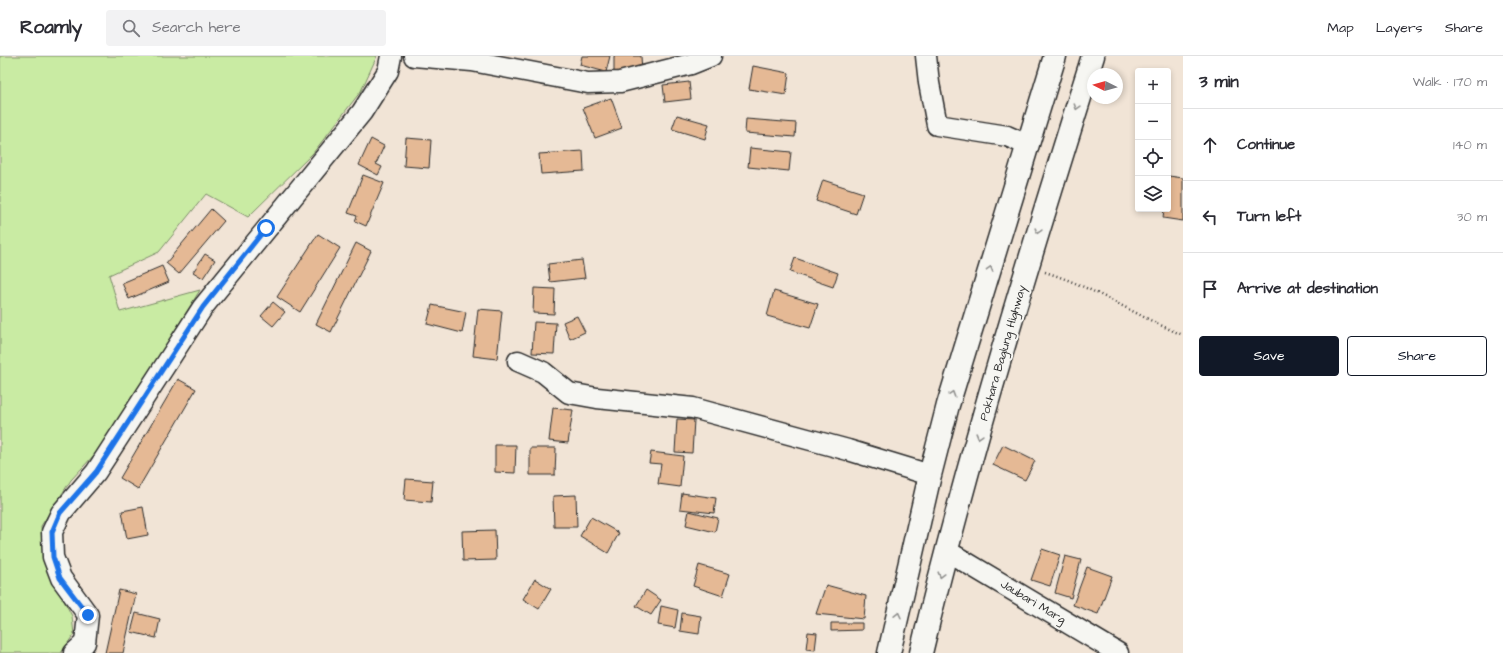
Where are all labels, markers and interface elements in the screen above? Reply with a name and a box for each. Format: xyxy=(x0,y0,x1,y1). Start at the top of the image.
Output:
search box xyxy=(106,10,386,46)
text: Roamly xyxy=(20,14,82,41)
icon: search xyxy=(120,17,142,39)
text: Search here xyxy=(152,17,241,38)
text: Map xyxy=(1327,18,1354,38)
text: Layers xyxy=(1376,18,1423,38)
text: Share xyxy=(1445,18,1483,38)
north arrow xyxy=(1087,68,1123,104)
map controls xyxy=(1135,68,1171,212)
button: + xyxy=(1135,68,1171,104)
text: 3 min xyxy=(1199,70,1239,94)
text: Walk · 170 m xyxy=(1413,73,1487,91)
one-way arrow xyxy=(1073,103,1082,110)
button: − xyxy=(1135,104,1171,140)
icon: ahead xyxy=(1199,134,1221,156)
text: Continue xyxy=(1237,134,1295,155)
text: 140 m xyxy=(1453,136,1487,154)
button: locate xyxy=(1135,140,1171,176)
button: layers xyxy=(1135,176,1171,212)
icon: left xyxy=(1199,206,1221,228)
text: Turn left xyxy=(1237,206,1301,227)
text: 30 m xyxy=(1457,208,1487,226)
route start xyxy=(257,219,275,237)
one-way arrow xyxy=(1034,227,1043,234)
one-way arrow xyxy=(985,266,994,273)
icon: arrive xyxy=(1199,278,1221,300)
text: Arrive at destination xyxy=(1237,278,1378,299)
street label: Pokhara Baglung Highway xyxy=(975,283,1032,423)
button: Save xyxy=(1199,336,1339,376)
button: Share xyxy=(1347,336,1487,376)
one-way arrow xyxy=(947,390,956,397)
one-way arrow xyxy=(975,433,983,439)
one-way arrow xyxy=(937,572,945,578)
street label: Jaubari Marg xyxy=(997,576,1069,629)
route end xyxy=(79,606,97,624)
one-way arrow xyxy=(893,612,901,618)

